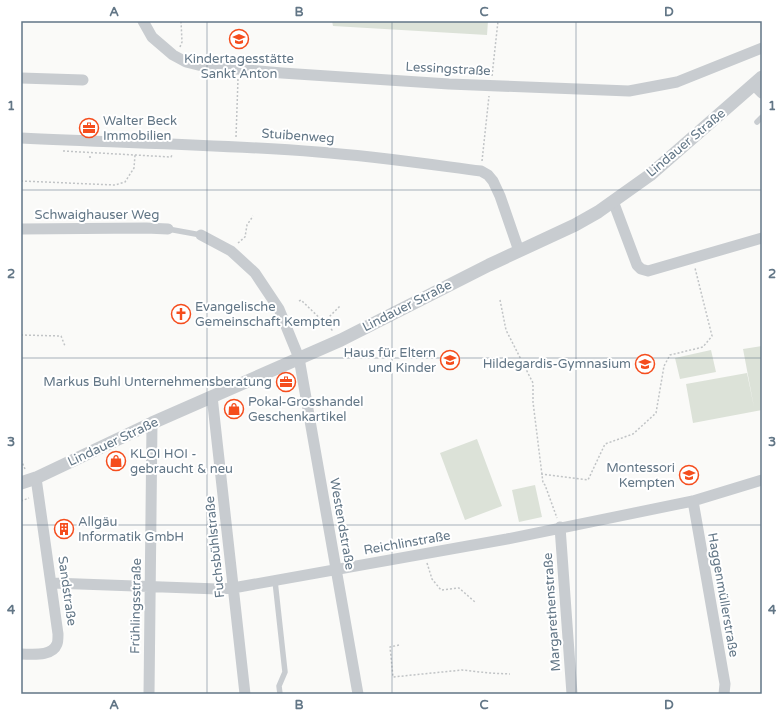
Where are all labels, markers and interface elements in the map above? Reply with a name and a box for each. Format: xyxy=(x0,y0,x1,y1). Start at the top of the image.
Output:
text: A xyxy=(109,4,119,20)
text: B xyxy=(294,4,304,20)
text: C xyxy=(479,4,489,20)
text: D xyxy=(664,4,674,20)
school or university icon: Kindertagesstätte Sankt Anton xyxy=(228,28,250,50)
place label: Kindertagesstätte Sankt Anton xyxy=(184,51,294,82)
street label: Lessingstraße xyxy=(405,59,491,79)
text: 1 xyxy=(7,98,15,114)
text: 1 xyxy=(768,98,776,114)
street label: Lindauer Straße xyxy=(643,105,729,181)
place label: Walter Beck Immobilien xyxy=(103,113,177,144)
office icon: Walter Beck Immobilien xyxy=(78,117,100,139)
street label: Stuibenweg xyxy=(261,125,335,147)
street label: Schwaighauser Weg xyxy=(35,207,159,223)
text: 2 xyxy=(7,266,15,282)
text: 2 xyxy=(768,266,776,282)
street label: Lindauer Straße xyxy=(360,277,454,335)
place label: Evangelische Gemeinschaft Kempten xyxy=(195,299,340,330)
church icon: Evangelische Gemeinschaft Kempten xyxy=(170,303,192,325)
place label: Haus für Eltern und Kinder xyxy=(343,345,436,376)
school or university icon: Haus für Eltern und Kinder xyxy=(439,349,461,371)
school or university icon: Hildegardis-Gymnasium xyxy=(634,353,656,375)
place label: Hildegardis-Gymnasium xyxy=(483,356,631,372)
office icon: Markus Buhl Unternehmensberatung xyxy=(275,371,297,393)
place label: Markus Buhl Unternehmensberatung xyxy=(43,374,272,390)
place label: Pokal-Grosshandel Geschenkartikel xyxy=(248,394,363,425)
shop icon: Pokal-Grosshandel Geschenkartikel xyxy=(223,398,245,420)
street label: Lindauer Straße xyxy=(65,414,161,470)
text: 3 xyxy=(7,434,15,450)
text: 3 xyxy=(768,434,776,450)
place label: KLOI HOI - gebraucht & neu xyxy=(130,446,233,477)
shop icon: KLOI HOI - gebraucht & neu xyxy=(105,450,127,472)
place label: Montessori Kempten xyxy=(606,460,675,491)
school or university icon: Montessori Kempten xyxy=(678,464,700,486)
street label: Westendstraße xyxy=(326,477,358,571)
street label: Fuchsbühlstraße xyxy=(202,495,228,599)
place label: Allgäu Informatik GmbH xyxy=(78,514,184,545)
building icon: Allgäu Informatik GmbH xyxy=(53,518,75,540)
street label: Reichlinstraße xyxy=(362,527,452,559)
street label: Haggenmüllerstraße xyxy=(704,532,742,658)
street label: Margarethenstraße xyxy=(540,552,564,672)
street label: Sandstraße xyxy=(54,555,80,627)
street label: Frühlingsstraße xyxy=(127,558,145,654)
text: 4 xyxy=(7,602,16,618)
text: 4 xyxy=(768,602,777,618)
text: A xyxy=(109,697,119,713)
text: B xyxy=(294,697,304,713)
text: C xyxy=(479,697,489,713)
text: D xyxy=(664,697,674,713)

